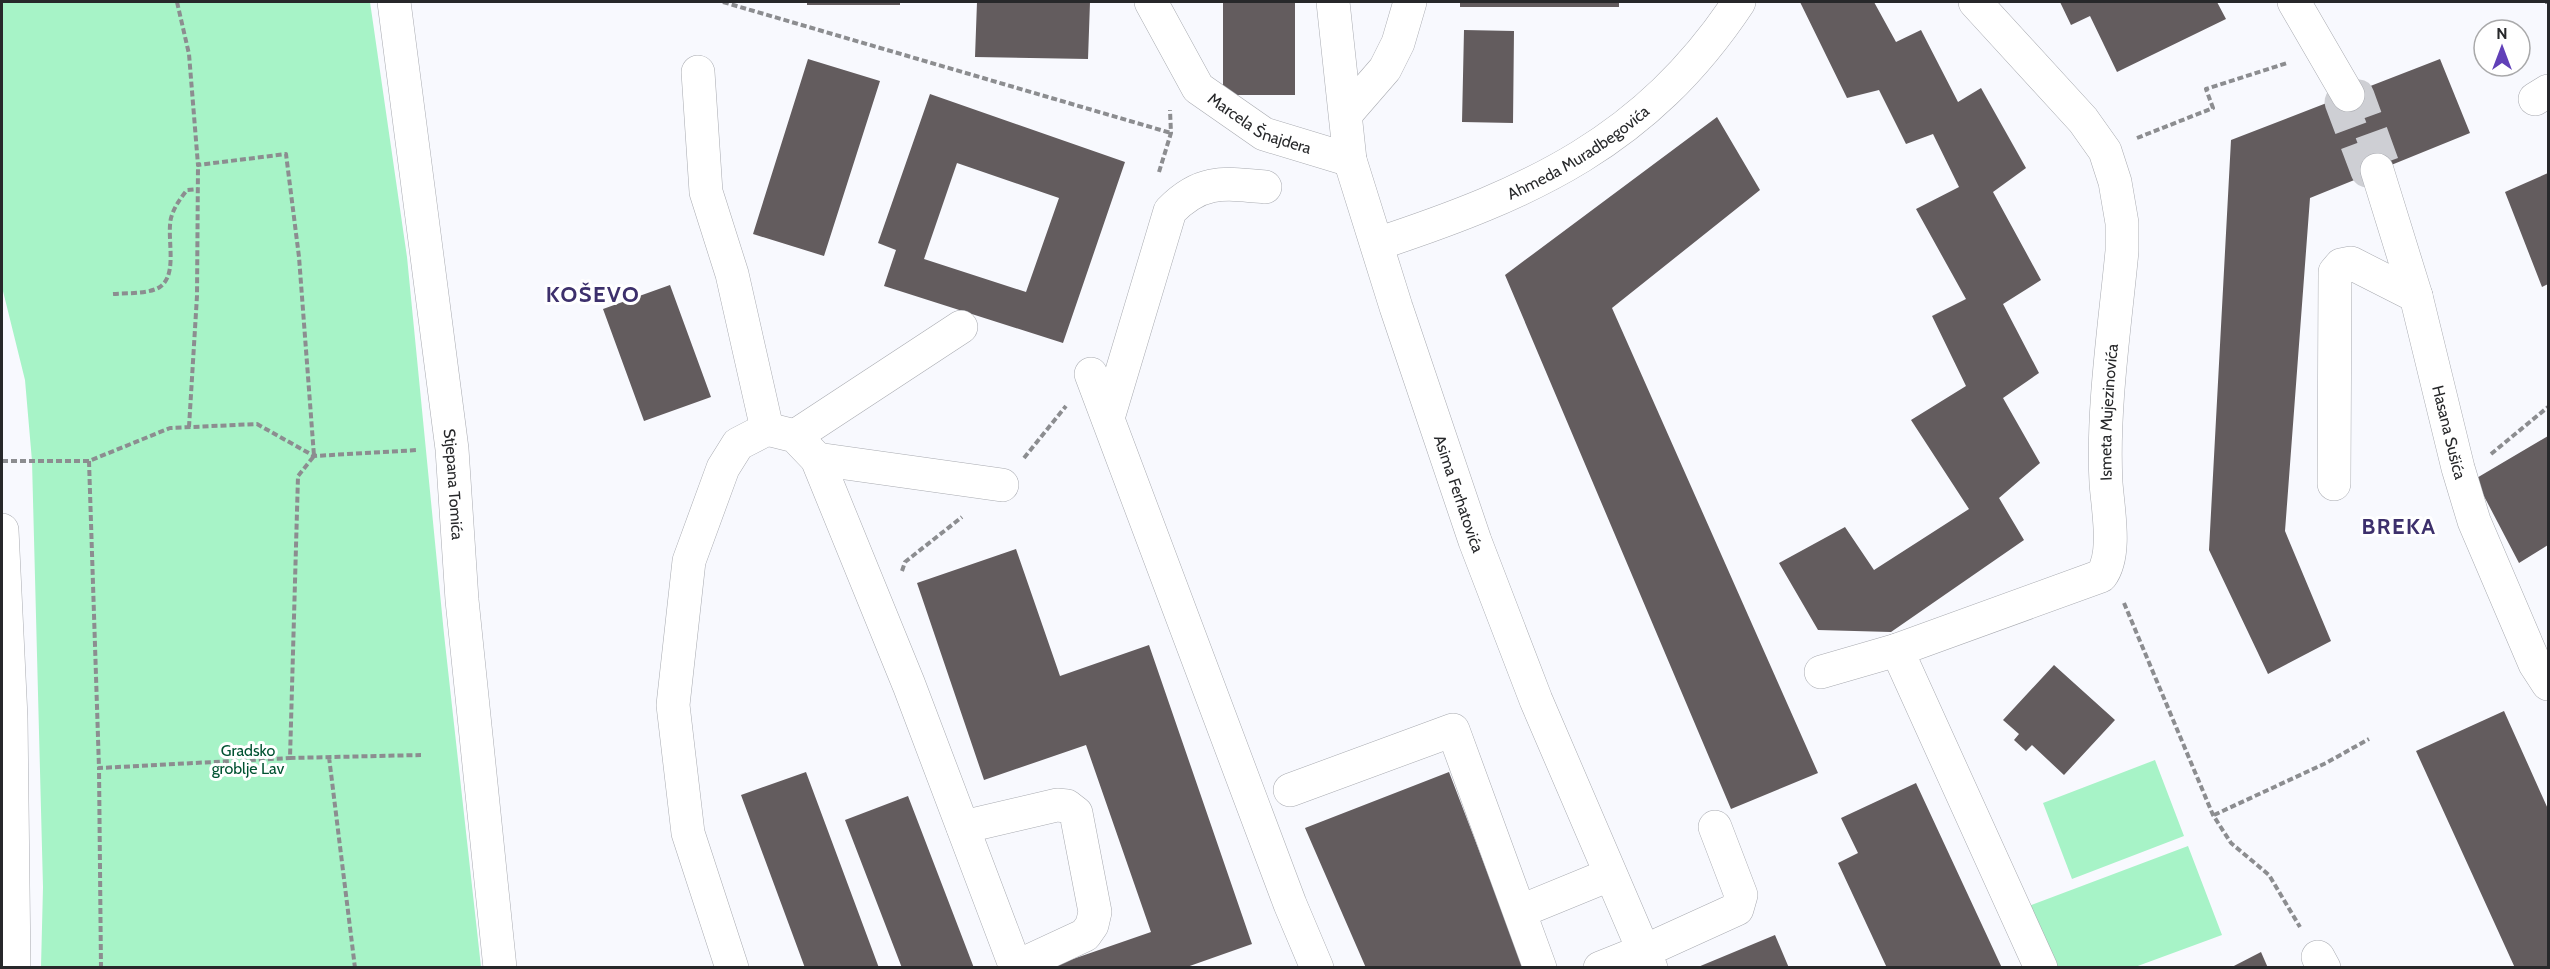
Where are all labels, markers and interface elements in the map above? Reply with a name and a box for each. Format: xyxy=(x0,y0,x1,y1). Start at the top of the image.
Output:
north arrow xyxy=(2472,18,2532,78)
text: N xyxy=(2496,24,2508,43)
street label: Marcela Šnajdera xyxy=(1204,89,1314,157)
street label: Ahmeda Muradbegovića xyxy=(1504,101,1653,203)
district label: KOŠEVO xyxy=(546,281,640,308)
street label: Ismeta Mujezinovića xyxy=(2096,342,2122,481)
street label: Hasana Sušića xyxy=(2429,383,2470,482)
street label: Stjepana Tomića xyxy=(440,427,468,541)
street label: Asima Ferhatovića xyxy=(1430,433,1488,555)
district label: BREKA xyxy=(2361,513,2437,540)
park label: Gradsko groblje Lav xyxy=(212,741,284,778)

